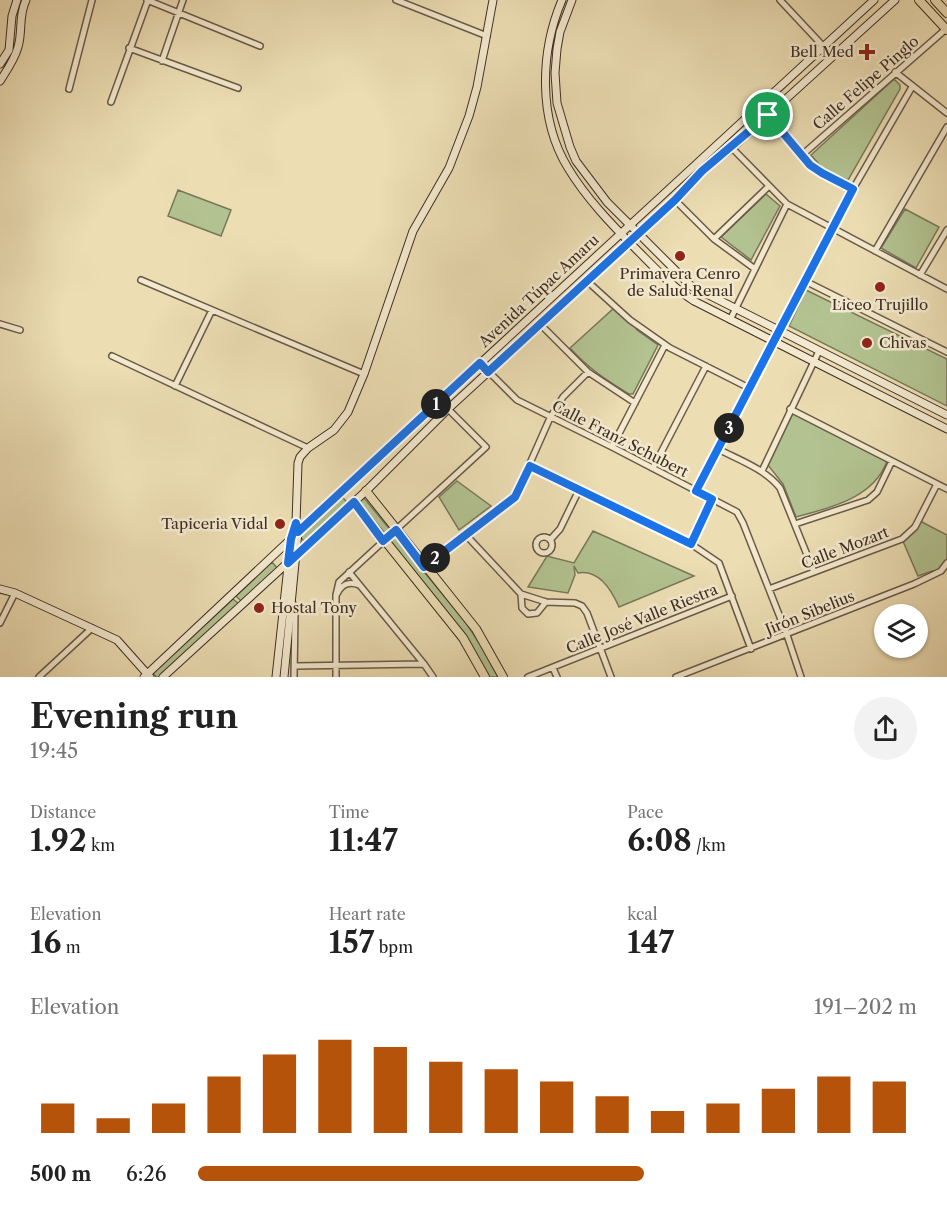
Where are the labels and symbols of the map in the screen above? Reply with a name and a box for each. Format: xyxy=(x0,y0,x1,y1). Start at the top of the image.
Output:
street label: Calle Felipe Pinglo xyxy=(809,31,923,134)
place label: Bell Med xyxy=(790,42,854,61)
marker: Bell Med xyxy=(858,43,876,61)
pin xyxy=(742,89,793,140)
street label: Avenida Túpac Amaru xyxy=(474,230,603,352)
marker: Primavera Cenro de Salud Renal xyxy=(673,249,687,263)
place label: Primavera Cenro de Salud Renal xyxy=(619,264,741,300)
marker: Liceo Trujillo xyxy=(873,280,887,294)
place label: Liceo Trujillo xyxy=(832,295,928,314)
place label: Chivas xyxy=(879,333,927,352)
marker: Chivas xyxy=(860,336,874,350)
pin: 1 xyxy=(421,389,451,419)
street label: Calle Franz Schubert xyxy=(549,396,692,481)
pin: 3 xyxy=(714,413,744,443)
place label: Tapiceria Vidal xyxy=(161,514,269,533)
marker: Tapiceria Vidal xyxy=(273,517,287,531)
street label: Calle Mozart xyxy=(798,522,892,573)
pin: 2 xyxy=(420,543,450,573)
street label: Calle José Valle Riestra xyxy=(563,579,721,658)
street label: Jirón Sibelius xyxy=(761,586,857,640)
place label: Hostal Tony xyxy=(271,598,357,617)
marker: Hostal Tony xyxy=(252,601,266,615)

